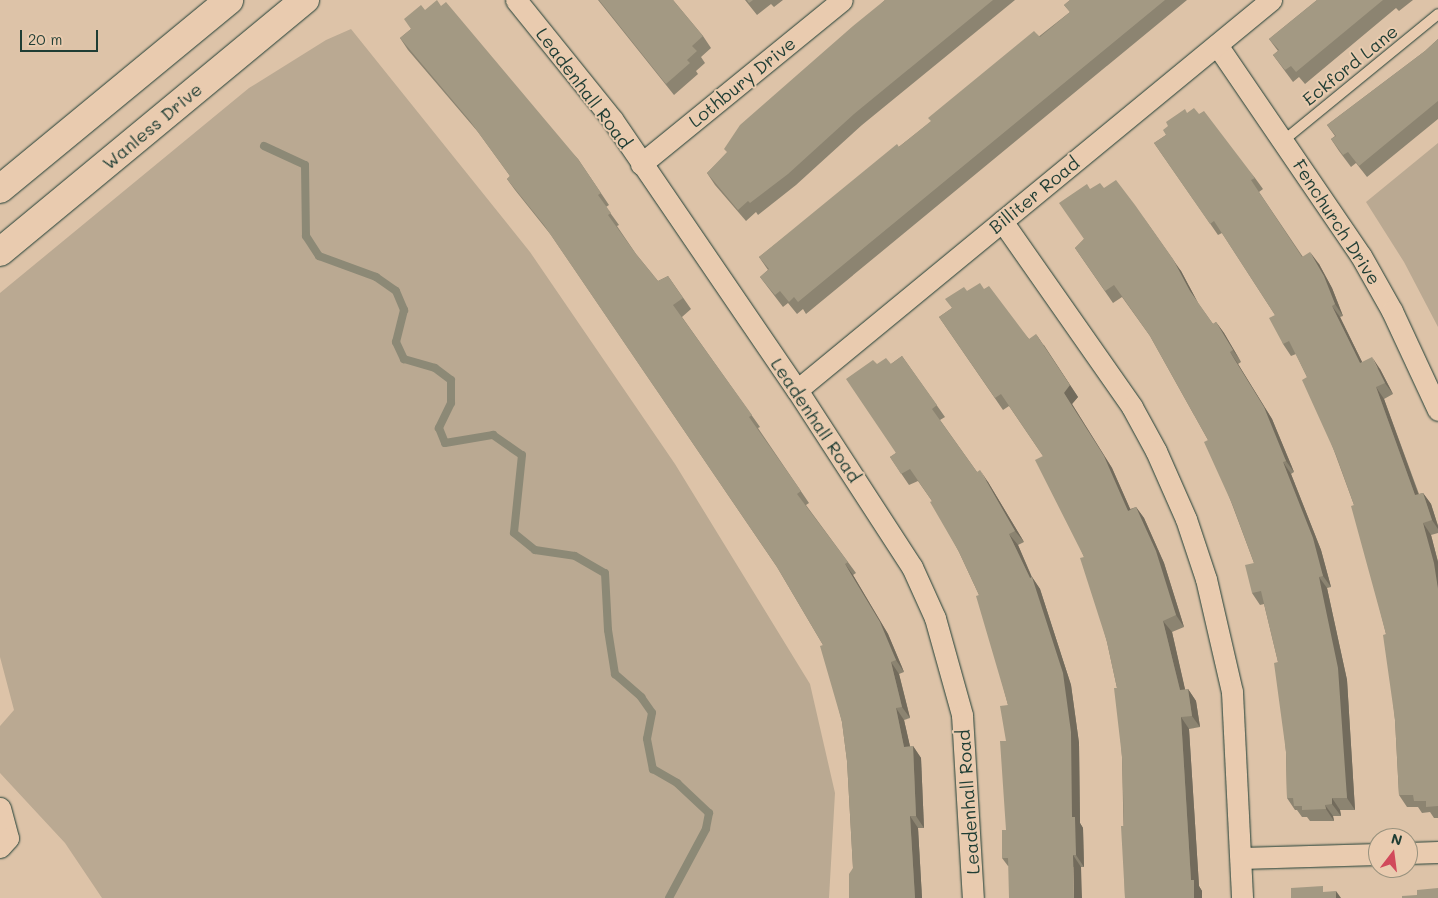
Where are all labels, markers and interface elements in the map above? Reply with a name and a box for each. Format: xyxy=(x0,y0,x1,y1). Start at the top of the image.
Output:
scale bar xyxy=(22,20,100,52)
street label: Eckford Lane xyxy=(1298,20,1402,110)
street label: Leadenhall Road xyxy=(532,23,636,153)
text: 20 m xyxy=(28,29,62,49)
street label: Lothbury Drive xyxy=(684,32,800,132)
street label: Wanless Drive xyxy=(98,78,206,174)
street label: Billiter Road xyxy=(984,152,1084,238)
street label: Fenchurch Drive xyxy=(1288,155,1386,289)
street label: Leadenhall Road xyxy=(766,354,866,486)
street label: Leadenhall Road xyxy=(952,729,984,875)
north arrow xyxy=(1368,828,1418,878)
text: N xyxy=(1389,828,1404,850)

